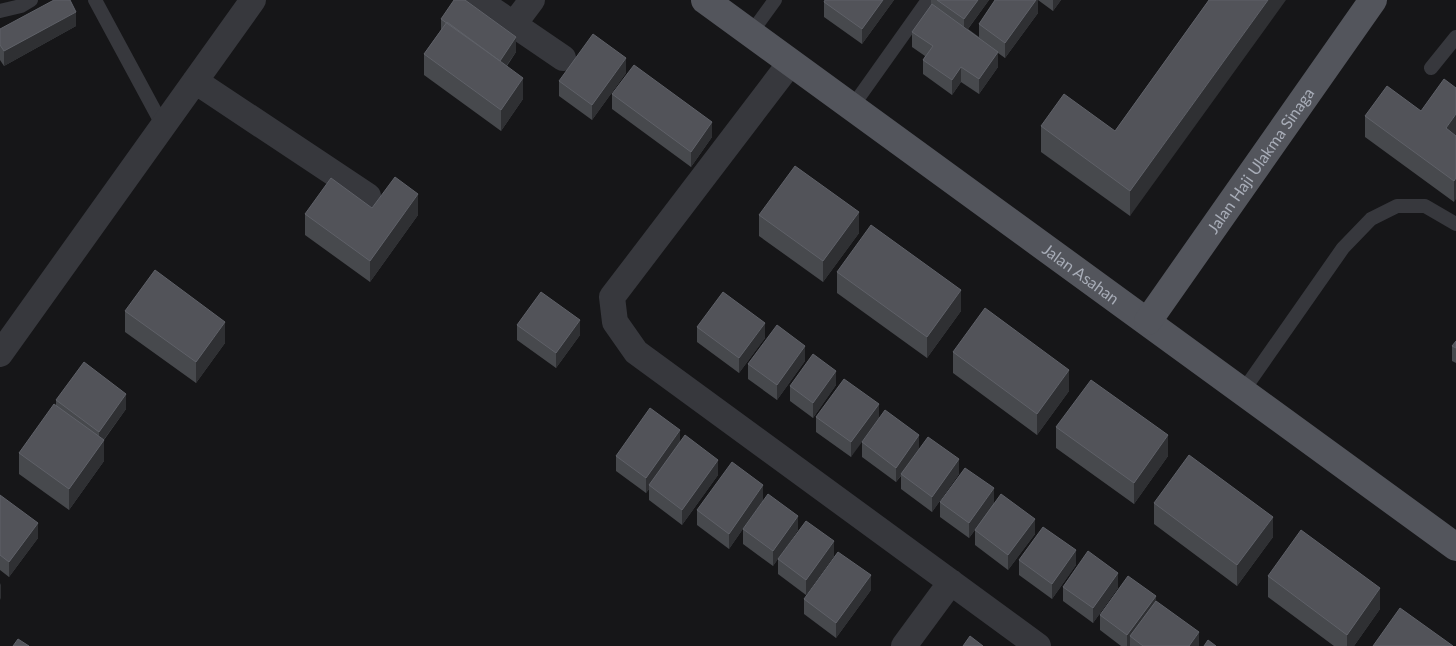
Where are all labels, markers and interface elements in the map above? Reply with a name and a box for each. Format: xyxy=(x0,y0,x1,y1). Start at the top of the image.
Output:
street label: Jalan Haji Ulakma Sinaga xyxy=(1203,84,1318,237)
street label: Jalan Asahan xyxy=(1039,239,1123,308)

